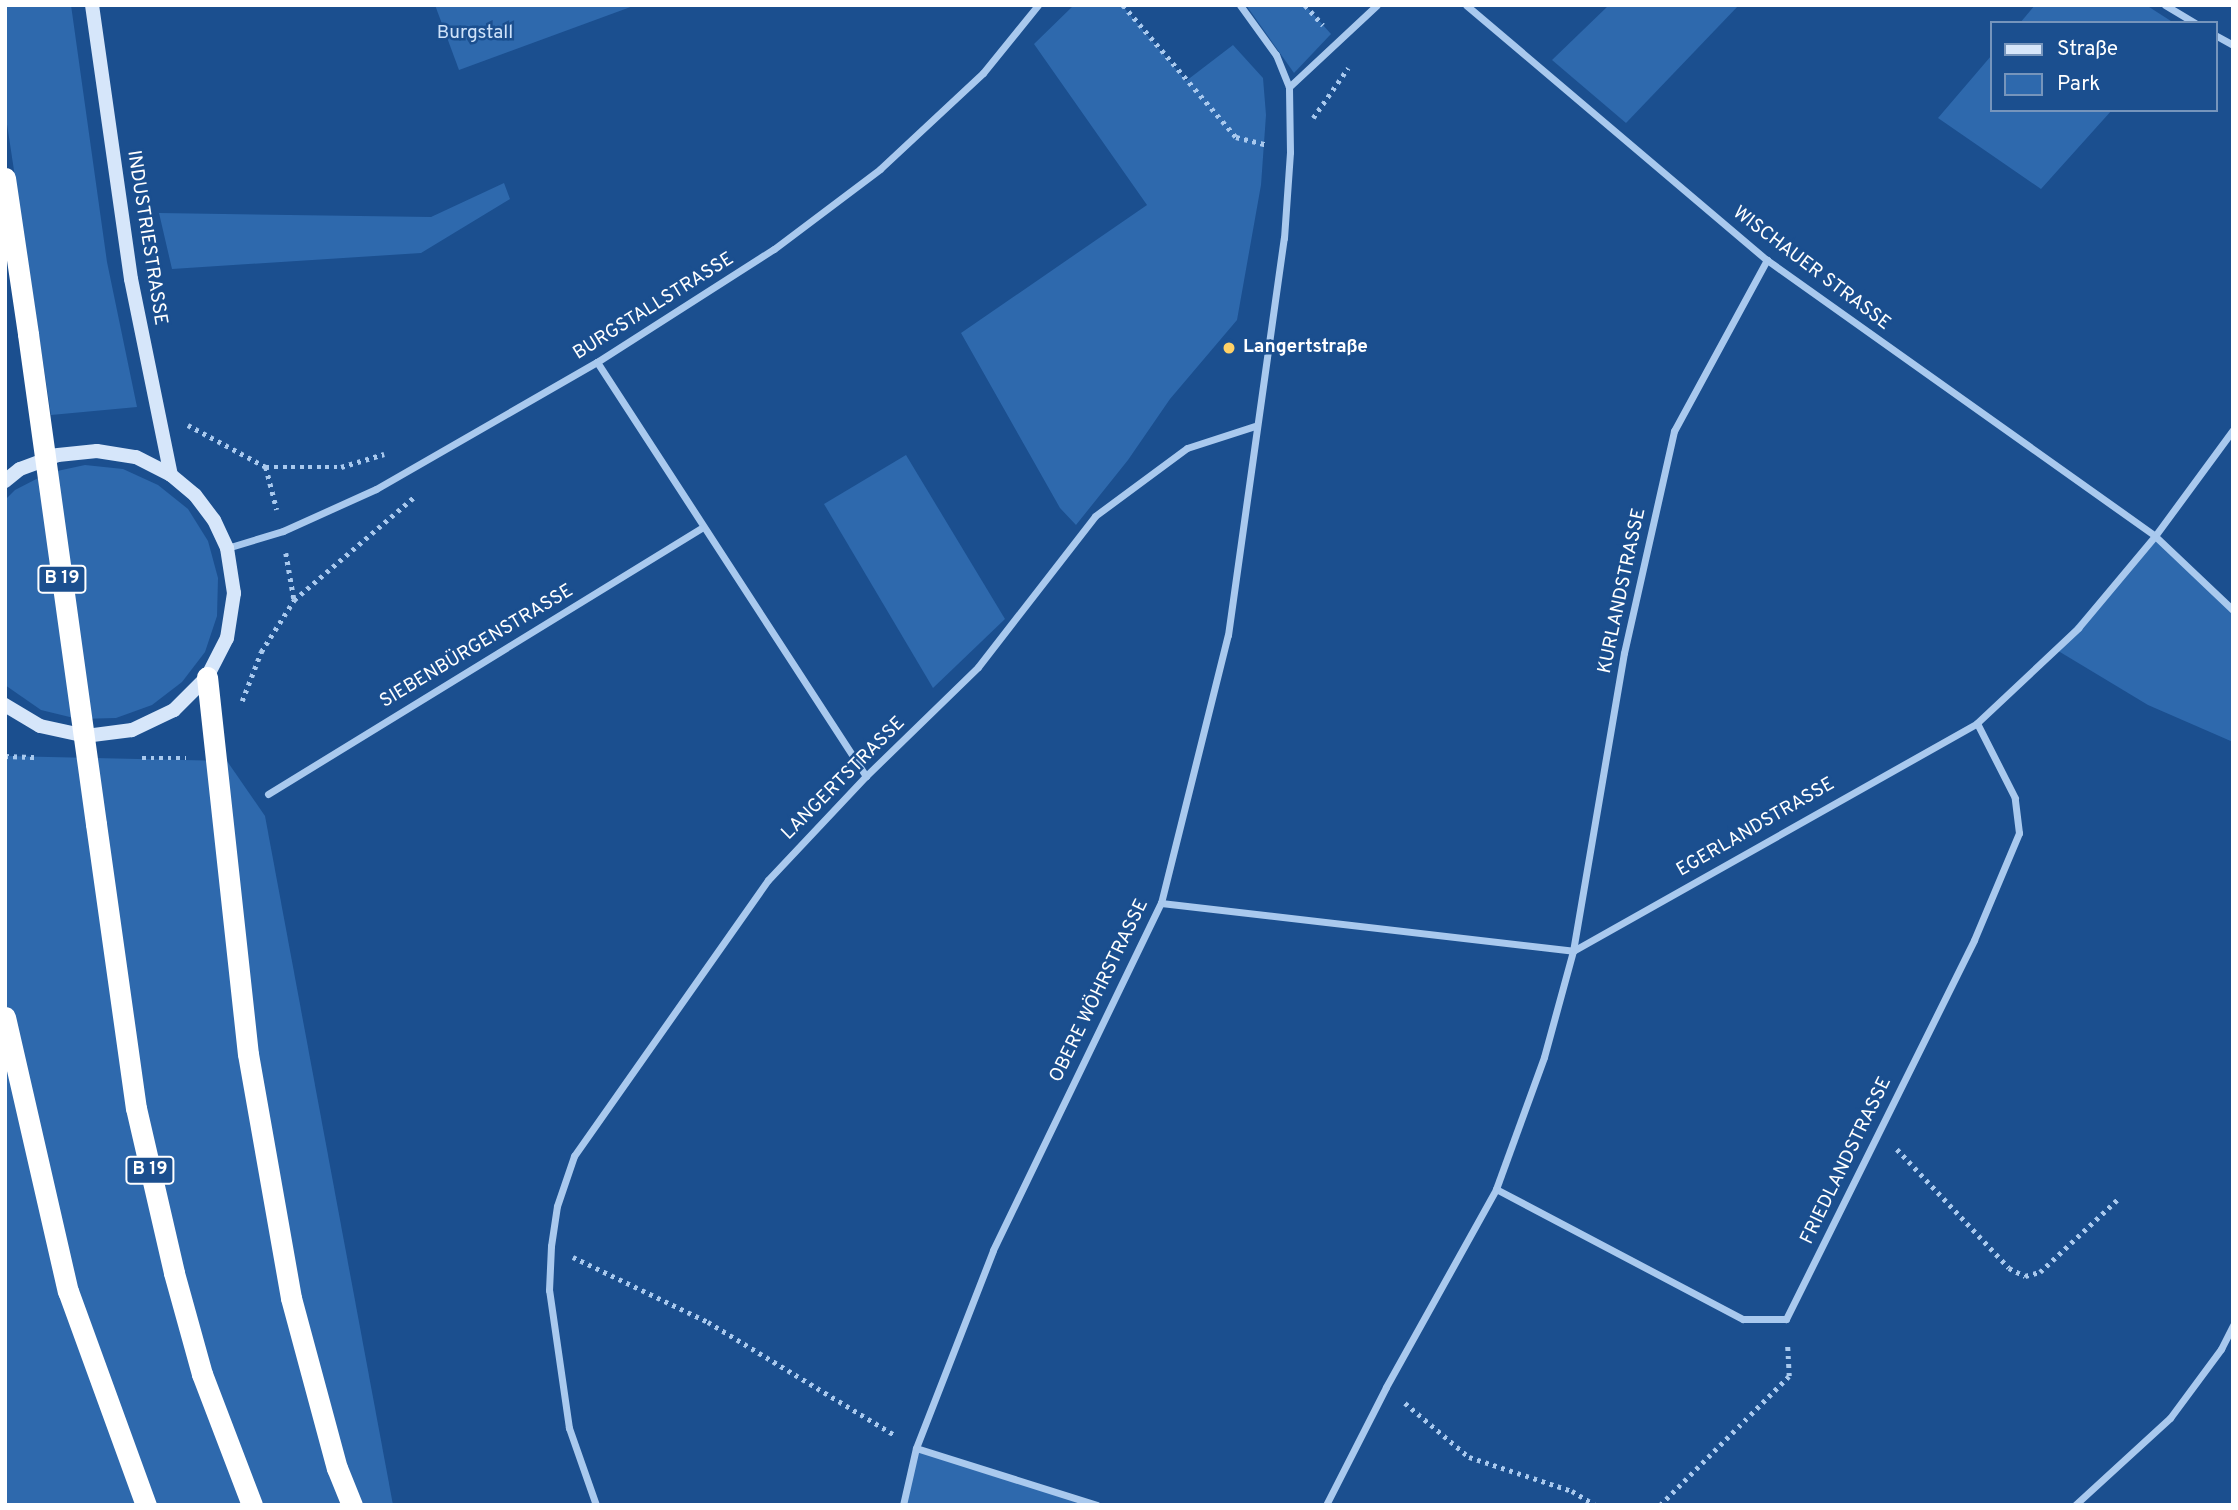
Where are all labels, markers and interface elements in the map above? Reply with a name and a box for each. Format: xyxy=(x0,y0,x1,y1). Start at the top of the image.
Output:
legend xyxy=(1990,21,2217,112)
park label: Burgstall xyxy=(437,23,513,45)
text: Straße xyxy=(2057,36,2118,63)
text: Park xyxy=(2057,71,2100,98)
street label: INDUSTRIESTRASSE xyxy=(121,149,171,327)
street label: WISCHAUER STRASSE xyxy=(1727,202,1895,336)
street label: BURGSTALLSTRASSE xyxy=(570,248,738,366)
place label: Langertstraße xyxy=(1243,337,1368,359)
marker: Langertstraße xyxy=(1221,340,1237,356)
street label: KURLANDSTRASSE xyxy=(1594,506,1652,676)
road number: B 19 xyxy=(36,564,88,594)
street label: SIEBENBÜRGENSTRASSE xyxy=(376,580,578,714)
street label: LANGERTSTRASSE xyxy=(778,713,910,845)
street label: EGERLANDSTRASSE xyxy=(1673,774,1839,882)
street label: OBERE WÖHRSTRASSE xyxy=(1046,895,1154,1087)
street label: FRIEDLANDSTRASSE xyxy=(1797,1074,1897,1248)
road number: B 19 xyxy=(124,1156,176,1184)

